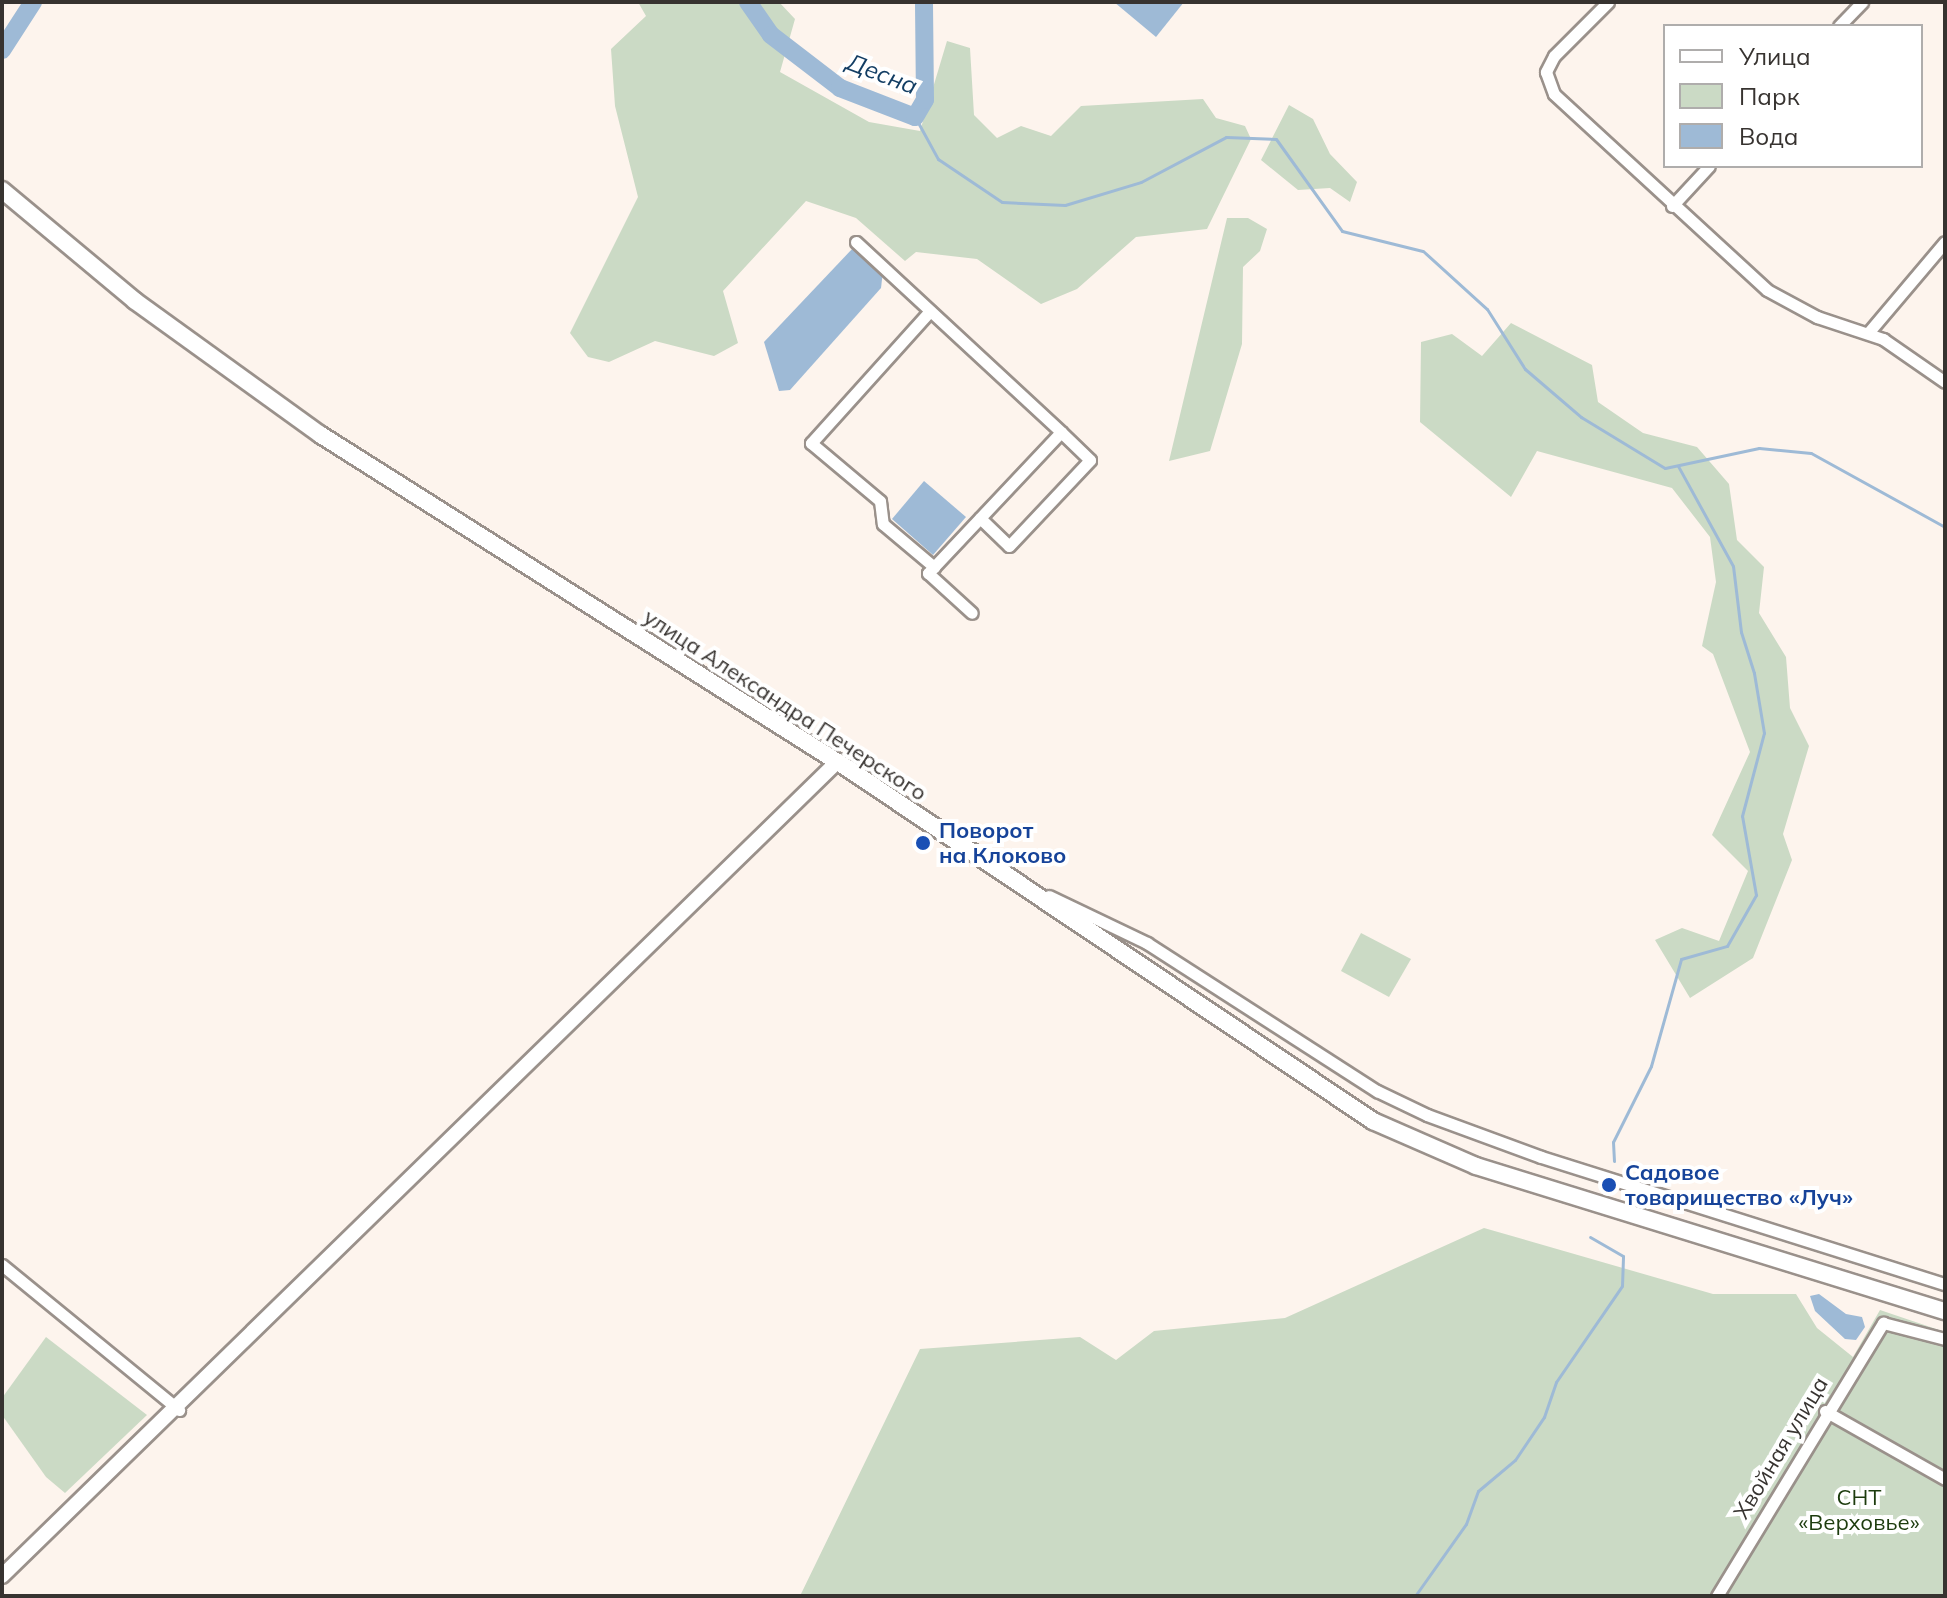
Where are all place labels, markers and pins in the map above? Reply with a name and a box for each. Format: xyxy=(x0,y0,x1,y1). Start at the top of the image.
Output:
place label: Поворот на Клоково xyxy=(939,817,1066,868)
marker: Поворот на Клоково xyxy=(914,834,932,852)
place label: Садовое товарищество «Луч» xyxy=(1625,1159,1853,1210)
marker: Садовое товарищество «Луч» xyxy=(1600,1176,1618,1194)

